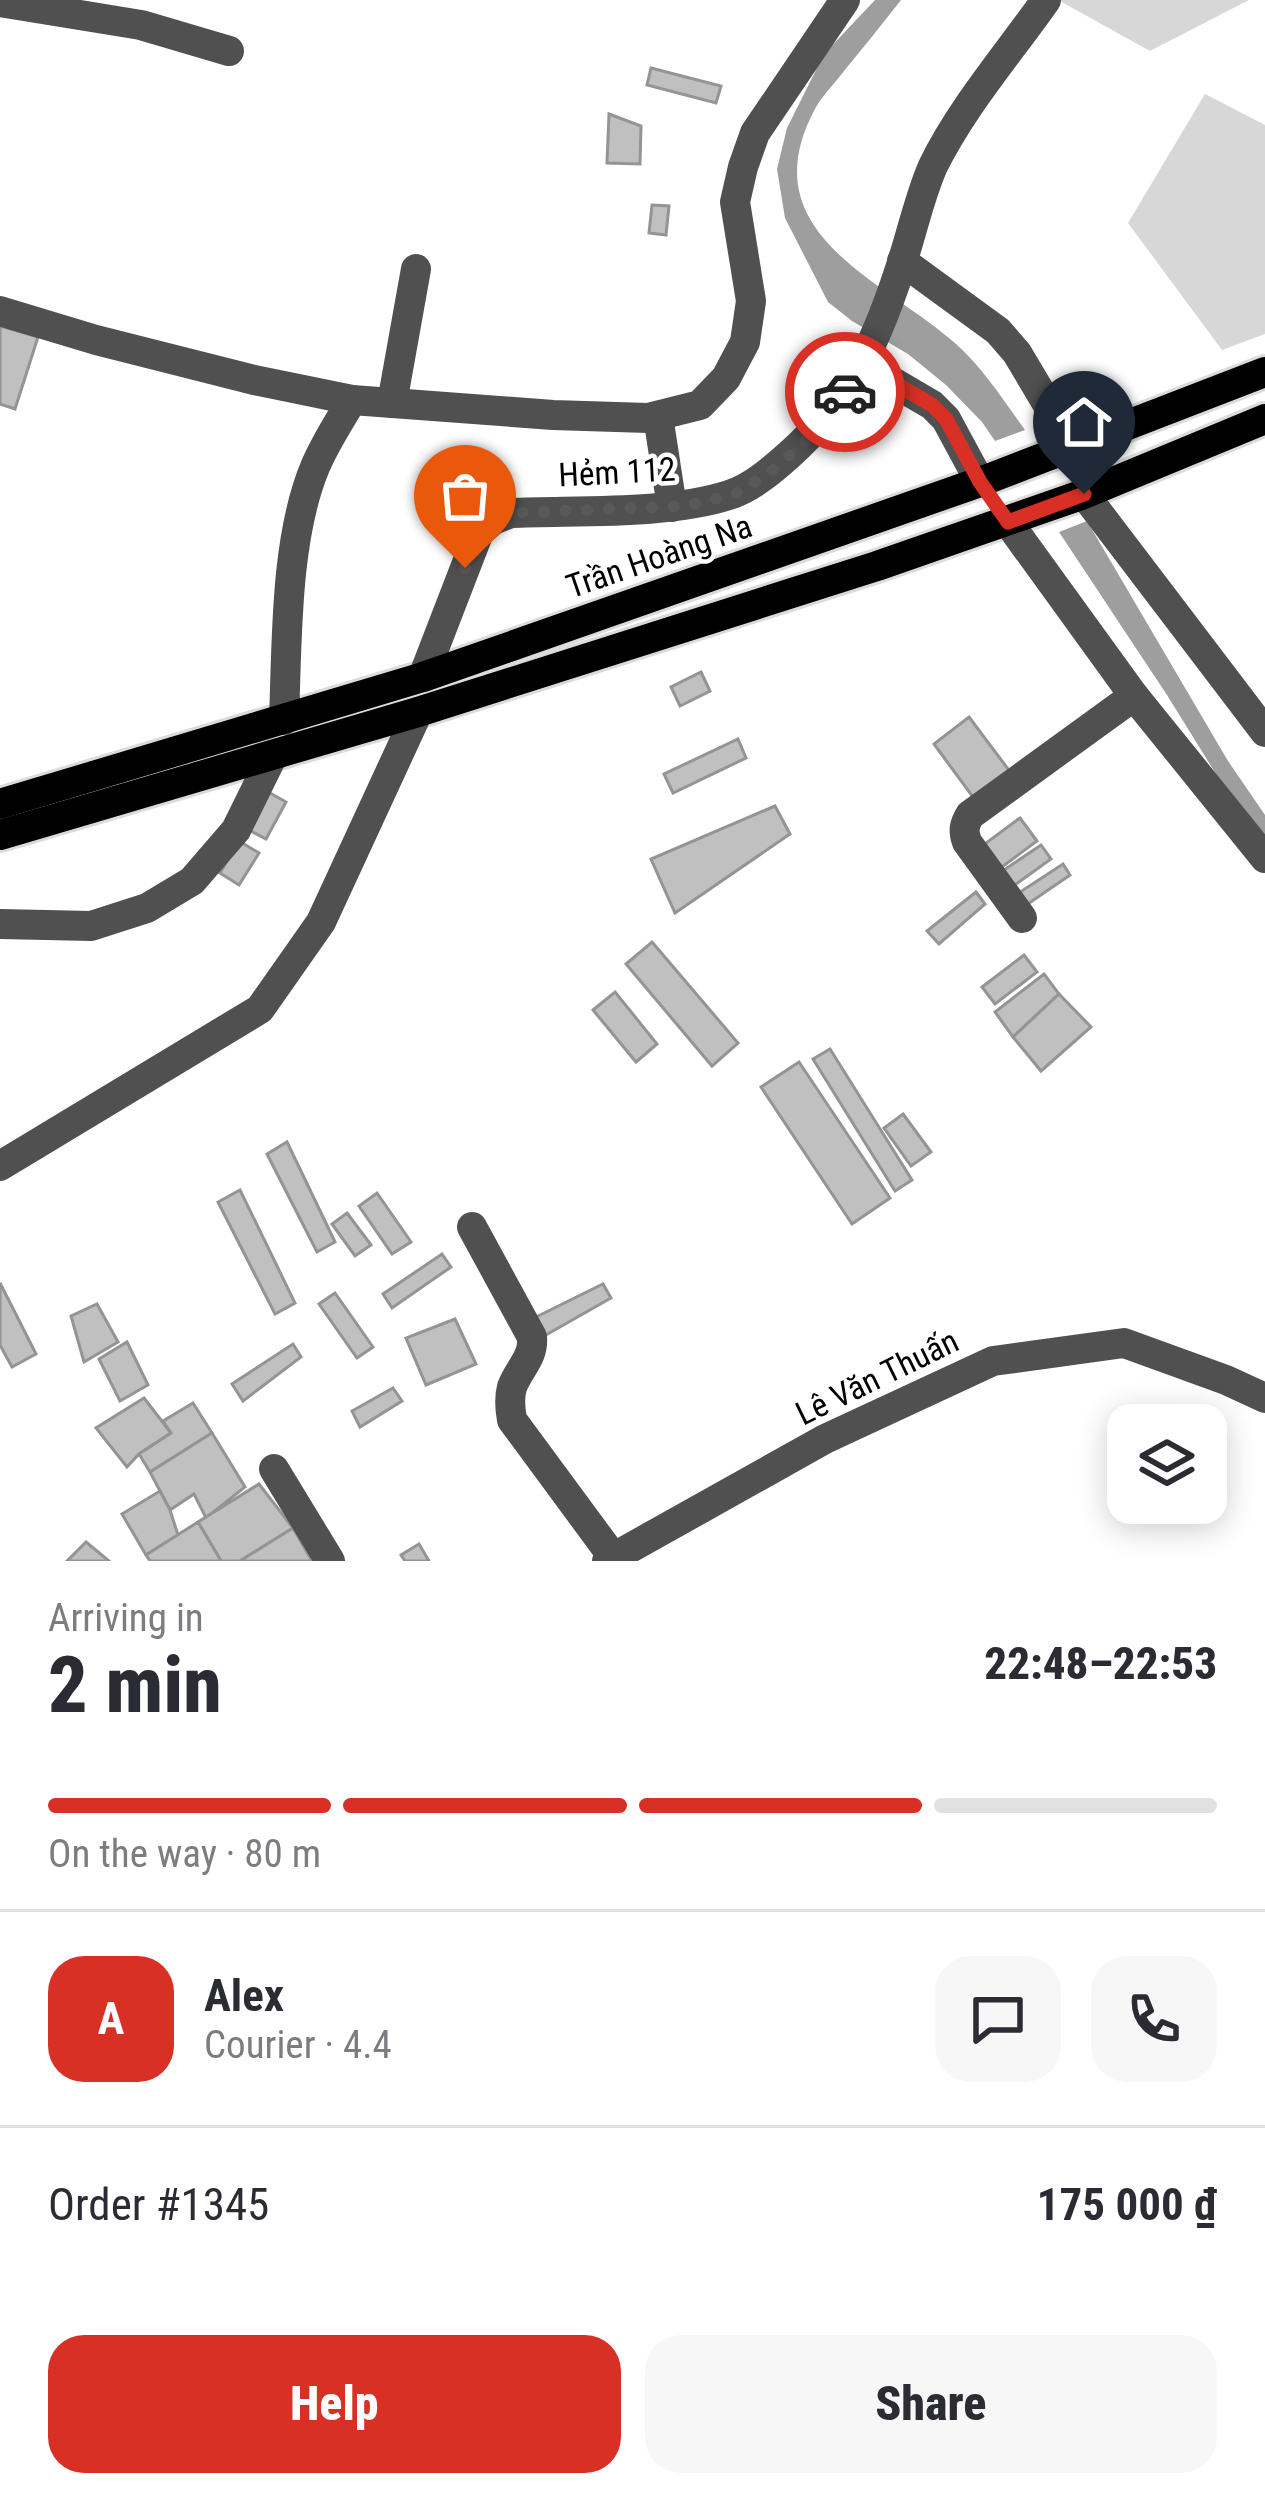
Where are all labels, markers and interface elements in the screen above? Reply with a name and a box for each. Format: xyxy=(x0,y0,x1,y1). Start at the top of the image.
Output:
courier xyxy=(785,332,905,452)
icon: car xyxy=(812,359,878,425)
pin xyxy=(1033,371,1135,494)
icon: home xyxy=(1051,389,1117,455)
pin xyxy=(414,445,516,568)
street label: Hẻm 112 xyxy=(557,449,677,495)
icon: bag xyxy=(432,463,498,529)
street label: Trần Hoàng Na xyxy=(561,506,757,606)
street label: Lê Văn Thuấn xyxy=(789,1321,965,1433)
map controls xyxy=(1107,1404,1227,1524)
button: layers xyxy=(1107,1404,1227,1524)
text: Arriving in xyxy=(48,1595,204,1641)
text: 22:48–22:53 xyxy=(984,1637,1217,1690)
text: 2 min xyxy=(48,1640,222,1731)
text: On the way · 80 m xyxy=(48,1831,321,1877)
button: chat xyxy=(935,1956,1061,2082)
button: phone xyxy=(1091,1956,1217,2082)
text: Alex xyxy=(204,1969,284,2022)
text: A xyxy=(98,1992,124,2045)
text: Courier · 4.4 xyxy=(204,2022,392,2068)
text: Order #1345 xyxy=(48,2178,269,2231)
text: 175 000 ₫ xyxy=(1037,2178,1217,2231)
button: Help xyxy=(48,2335,621,2473)
button: Share xyxy=(645,2335,1217,2473)

